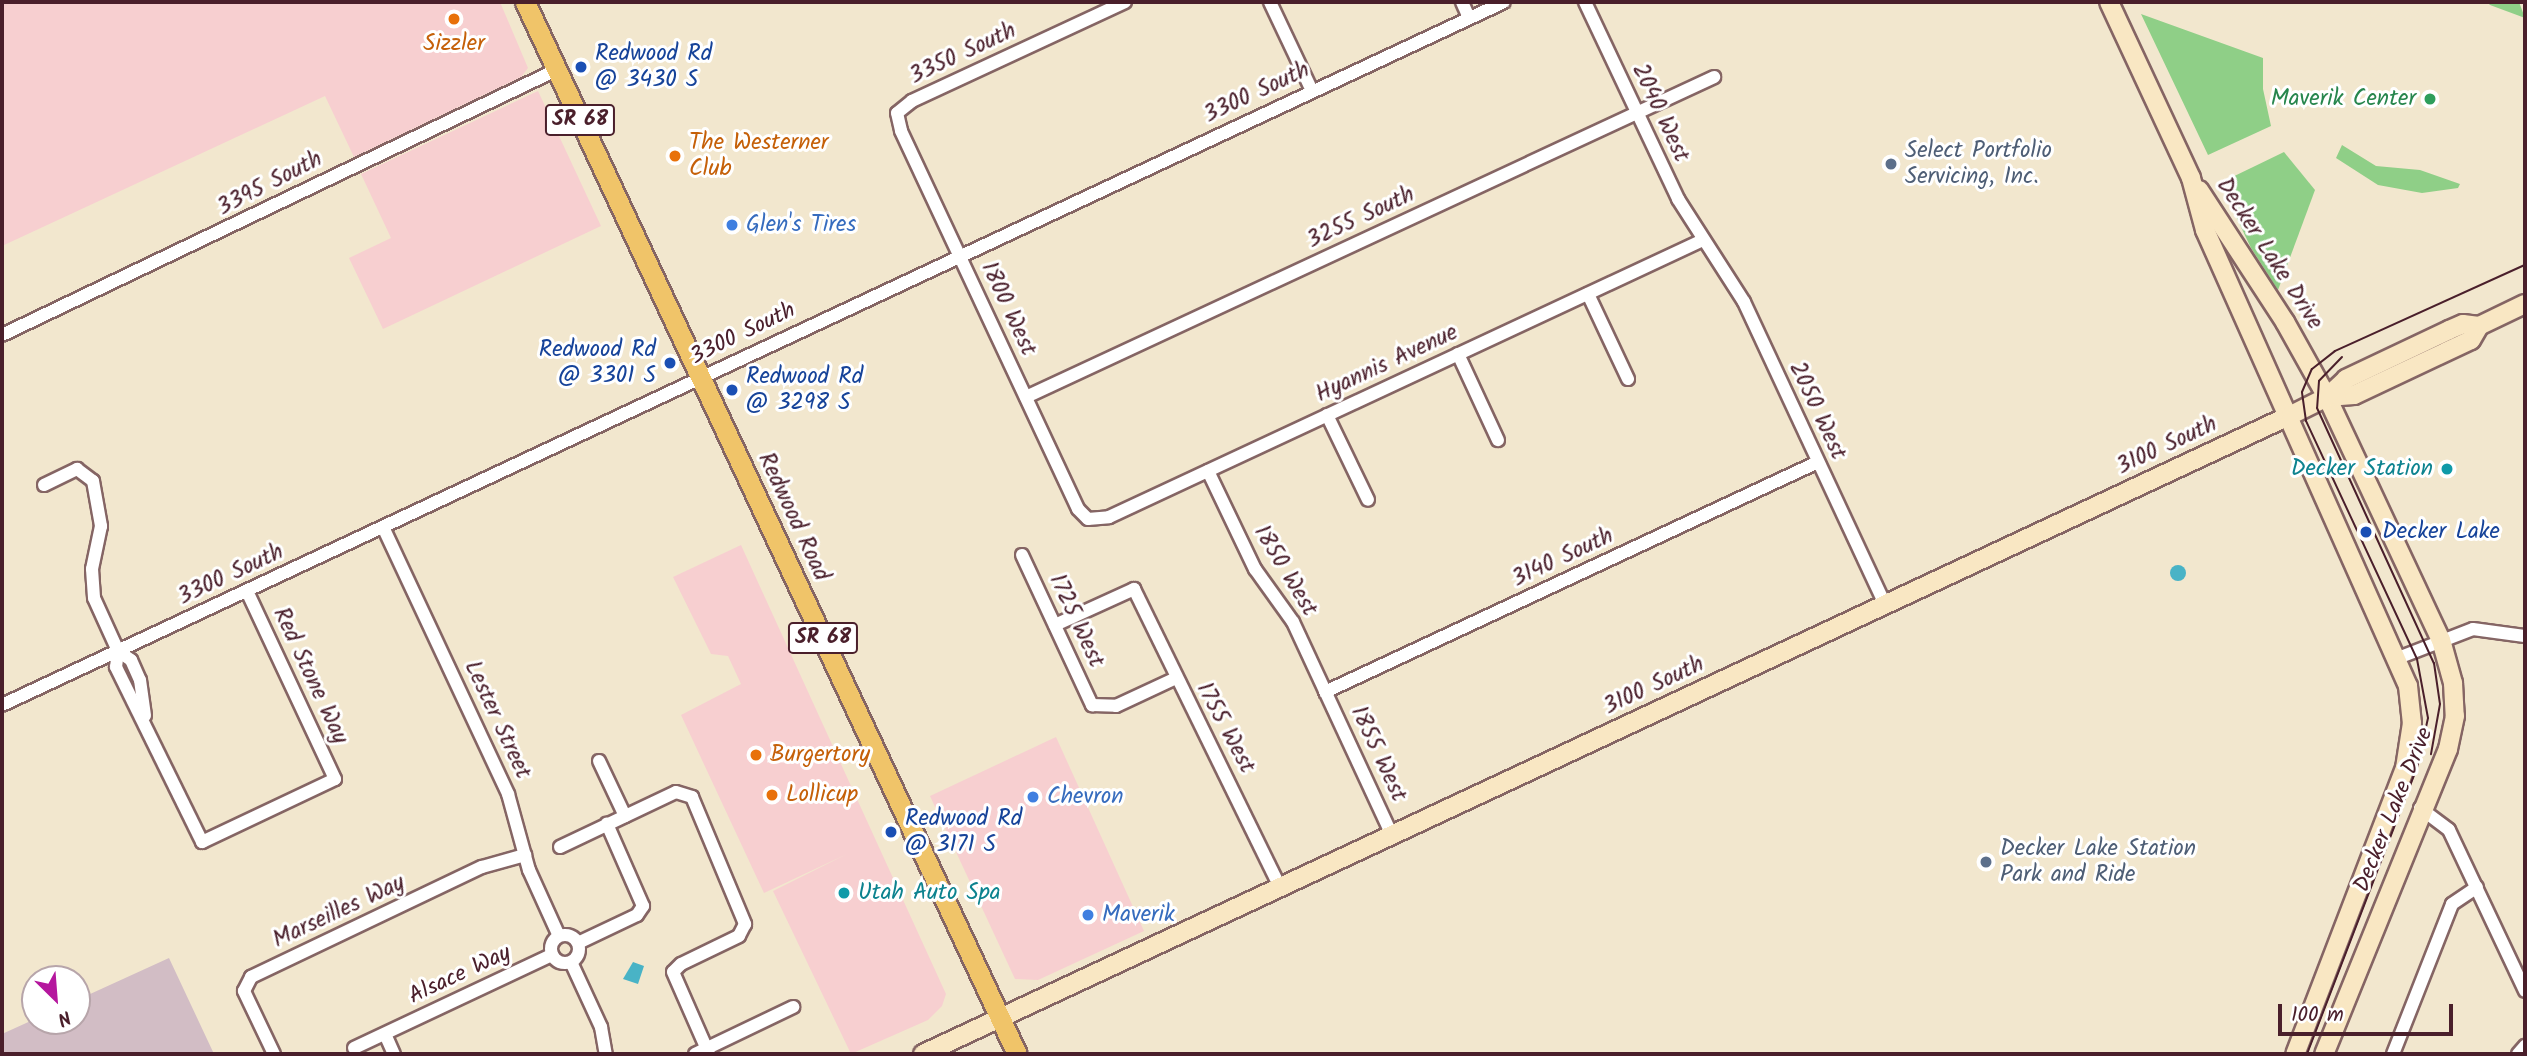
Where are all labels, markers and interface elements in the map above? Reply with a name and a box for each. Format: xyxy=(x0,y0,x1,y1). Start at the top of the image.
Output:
marker: Sizzler xyxy=(446,11,462,27)
street label: 3350 South xyxy=(905,17,1021,91)
place label: Sizzler xyxy=(423,30,485,58)
place label: Redwood Rd @ 3430 S xyxy=(595,40,712,94)
street label: 3300 South xyxy=(1200,57,1314,129)
marker: Redwood Rd @ 3430 S xyxy=(573,59,589,75)
street label: 2040 West xyxy=(1625,59,1695,167)
place label: Maverik Center xyxy=(2271,85,2416,113)
marker: Maverik Center xyxy=(2422,91,2438,107)
road number: SR 68 xyxy=(543,102,617,138)
place label: The Westerner Club xyxy=(689,129,828,183)
place label: Select Portfolio Servicing, Inc. xyxy=(1905,137,2052,191)
street label: 3395 South xyxy=(213,146,327,222)
marker: The Westerner Club xyxy=(667,148,683,164)
marker: Select Portfolio Servicing, Inc. xyxy=(1883,156,1899,172)
street label: Decker Lake Drive xyxy=(2210,173,2328,335)
street label: 3255 South xyxy=(1303,181,1419,255)
place label: Glen's Tires xyxy=(746,211,856,239)
marker: Glen's Tires xyxy=(724,217,740,233)
street label: 1800 West xyxy=(974,258,1042,360)
street label: 3300 South xyxy=(686,297,800,371)
street label: Hyannis Avenue xyxy=(1312,319,1462,409)
place label: Redwood Rd @ 3301 S xyxy=(539,336,656,390)
marker: Redwood Rd @ 3301 S xyxy=(662,355,678,371)
street label: 2050 West xyxy=(1782,358,1852,464)
place label: Redwood Rd @ 3298 S xyxy=(746,363,863,417)
marker: Redwood Rd @ 3298 S xyxy=(724,382,740,398)
street label: 3100 South xyxy=(2112,411,2222,481)
street label: Redwood Road xyxy=(751,448,835,586)
place label: Decker Station xyxy=(2291,455,2433,483)
marker: Decker Station xyxy=(2439,461,2455,477)
place label: Decker Lake xyxy=(2382,518,2500,546)
street label: 1850 West xyxy=(1247,521,1323,621)
marker: Decker Lake xyxy=(2356,522,2376,542)
street label: 3140 South xyxy=(1508,523,1618,593)
street label: 3300 South xyxy=(174,539,288,611)
street label: 1725 West xyxy=(1042,570,1110,672)
street label: Red Stone Way xyxy=(266,603,354,749)
road number: SR 68 xyxy=(786,620,860,656)
street label: 3100 South xyxy=(1599,651,1709,721)
street label: Lester Street xyxy=(458,657,536,783)
street label: 1755 West xyxy=(1190,678,1260,778)
street label: 1855 West xyxy=(1344,702,1412,806)
street label: Decker Lake Drive xyxy=(2348,724,2440,896)
place label: Burgertory xyxy=(770,741,870,769)
marker: Burgertory xyxy=(748,747,764,763)
place label: Lollicup xyxy=(786,781,858,809)
place label: Chevron xyxy=(1047,783,1123,811)
marker: Lollicup xyxy=(764,787,780,803)
marker: Chevron xyxy=(1025,789,1041,805)
place label: Redwood Rd @ 3171 S xyxy=(905,805,1022,859)
marker: Redwood Rd @ 3171 S xyxy=(883,824,899,840)
place label: Decker Lake Station Park and Ride xyxy=(2000,835,2196,889)
marker: Decker Lake Station Park and Ride xyxy=(1978,854,1994,870)
street label: Marseilles Way xyxy=(269,869,409,955)
place label: Utah Auto Spa xyxy=(858,879,1001,907)
marker: Utah Auto Spa xyxy=(836,885,852,901)
place label: Maverik xyxy=(1102,901,1175,929)
marker: Maverik xyxy=(1080,907,1096,923)
street label: Alsace Way xyxy=(405,939,515,1011)
north arrow xyxy=(21,965,91,1035)
scale bar xyxy=(2282,990,2457,1034)
text: 100 m xyxy=(2291,999,2344,1032)
text: N xyxy=(52,1001,76,1033)

